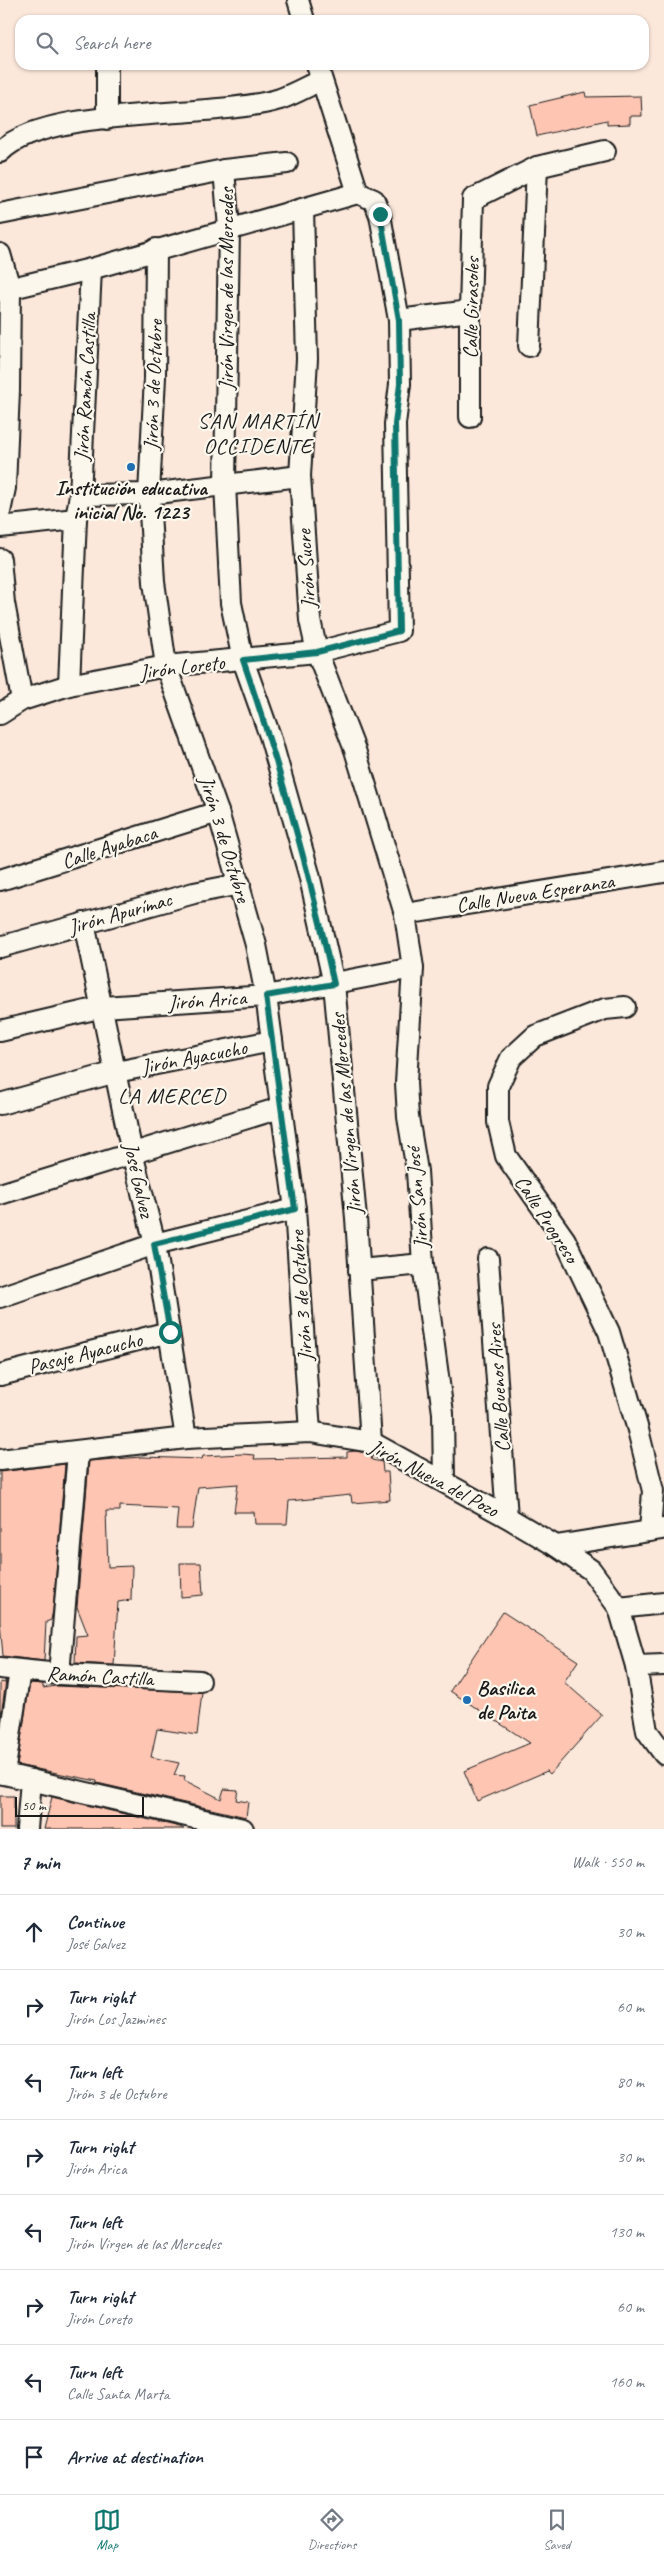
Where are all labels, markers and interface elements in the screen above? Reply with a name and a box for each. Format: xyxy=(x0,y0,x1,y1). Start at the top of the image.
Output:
search box xyxy=(15,15,649,70)
icon: search xyxy=(33,29,61,57)
text: Search here xyxy=(73,31,150,55)
street label: Jirón Virgen de las Mercedes xyxy=(213,186,239,391)
route end xyxy=(369,203,392,226)
street label: Calle Girasoles xyxy=(457,255,485,359)
street label: Jirón Ramón Castilla xyxy=(68,310,102,463)
street label: Jirón 3 de Octubre xyxy=(138,318,168,452)
district label: SAN MARTÍN OCCIDENTE xyxy=(198,407,321,460)
marker: Institución educativa inicial No. 1223 xyxy=(125,461,137,473)
place label: Institución educativa inicial No. 1223 xyxy=(55,475,208,525)
street label: Jirón Sucre xyxy=(290,527,322,611)
street label: Jirón Loreto xyxy=(137,649,227,685)
street label: Jirón 3 de Octubre xyxy=(193,772,257,906)
street label: Calle Ayabaca xyxy=(58,819,161,875)
street label: Calle Nueva Esperanza xyxy=(454,867,617,918)
street label: Jirón Apurímac xyxy=(64,885,176,940)
street label: Jirón Arica xyxy=(166,984,249,1016)
street label: Jirón Virgen de las Mercedes xyxy=(324,1010,368,1217)
street label: Jirón Ayacucho xyxy=(138,1034,251,1080)
district label: LA MERCED xyxy=(118,1082,227,1110)
street label: José Galvez xyxy=(118,1139,161,1221)
street label: Jirón San José xyxy=(399,1143,434,1251)
street label: Calle Progreso xyxy=(509,1170,586,1270)
street label: Jirón 3 de Octubre xyxy=(283,1229,319,1363)
route start xyxy=(159,1321,182,1344)
street label: Calle Buenos Aires xyxy=(480,1321,515,1453)
street label: Pasaje Ayacucho xyxy=(25,1326,146,1380)
street label: Jirón Nueva del Pozo xyxy=(364,1433,504,1524)
street label: Ramón Castilla xyxy=(46,1660,156,1692)
place label: Basilica de Paita xyxy=(477,1675,537,1725)
marker: Basilica de Paita xyxy=(461,1694,473,1706)
scale bar xyxy=(15,1794,144,1817)
text: 50 m xyxy=(22,1797,46,1814)
text: 7 min xyxy=(20,1849,60,1875)
text: Walk · 550 m xyxy=(572,1852,644,1872)
text: Continue xyxy=(67,1910,124,1934)
icon: ahead xyxy=(20,1918,48,1946)
text: 30 m xyxy=(617,1922,644,1942)
text: José Galvez xyxy=(67,1934,125,1954)
text: Turn right xyxy=(67,1985,134,2009)
icon: right xyxy=(20,1993,48,2021)
text: 60 m xyxy=(617,1997,644,2017)
text: Jirón Los Jazmines xyxy=(67,2009,165,2029)
text: Turn left xyxy=(67,2060,122,2084)
icon: left xyxy=(20,2068,48,2096)
text: 80 m xyxy=(617,2072,644,2092)
text: Jirón 3 de Octubre xyxy=(67,2084,167,2104)
text: Turn right xyxy=(67,2135,134,2159)
icon: right xyxy=(20,2143,48,2171)
text: 30 m xyxy=(617,2147,644,2167)
text: Jirón Arica xyxy=(67,2159,127,2179)
text: Turn left xyxy=(67,2210,122,2234)
icon: left xyxy=(20,2218,48,2246)
text: 130 m xyxy=(610,2222,644,2242)
text: Jirón Virgen de las Mercedes xyxy=(67,2234,221,2254)
text: Turn right xyxy=(67,2285,134,2309)
icon: right xyxy=(20,2293,48,2321)
text: 60 m xyxy=(617,2297,644,2317)
text: Jirón Loreto xyxy=(67,2309,132,2329)
text: Turn left xyxy=(67,2360,122,2384)
icon: left xyxy=(20,2368,48,2396)
text: 160 m xyxy=(610,2372,644,2392)
text: Calle Santa Marta xyxy=(67,2384,169,2404)
icon: arrive xyxy=(20,2443,48,2471)
text: Arrive at destination xyxy=(67,2445,203,2469)
tab: Map xyxy=(93,2506,121,2553)
tab: Directions xyxy=(308,2506,356,2553)
tab: Saved xyxy=(543,2506,571,2553)

